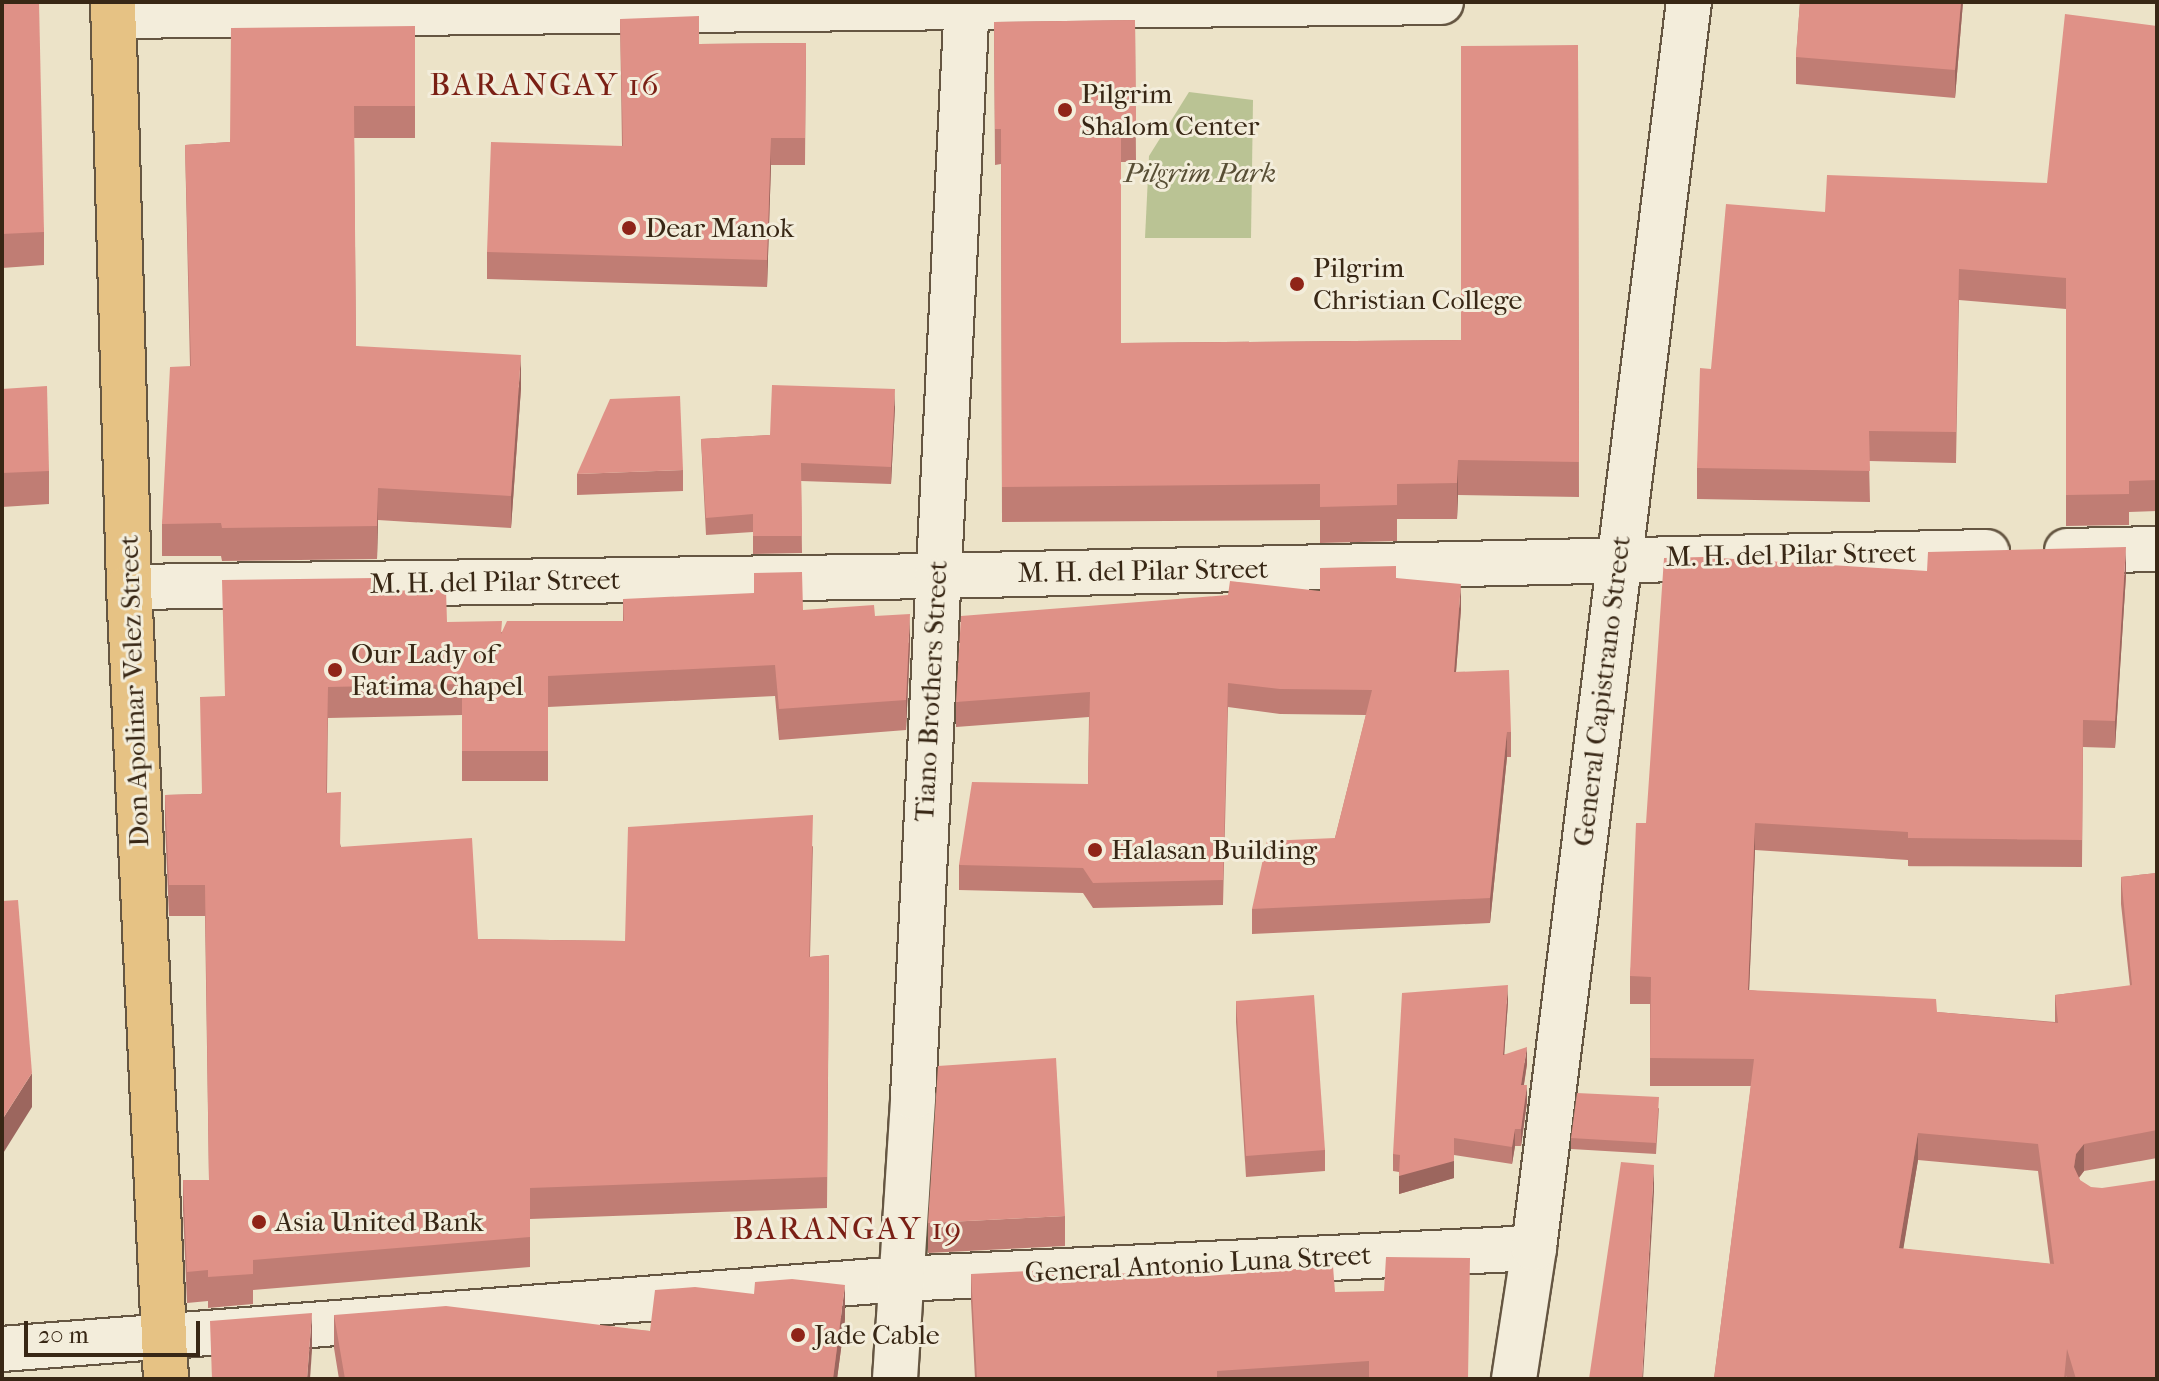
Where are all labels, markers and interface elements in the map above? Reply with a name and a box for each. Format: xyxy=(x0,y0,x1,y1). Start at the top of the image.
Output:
district label: BARANGAY 16 xyxy=(429,66,661,104)
place label: Pilgrim Shalom Center xyxy=(1081,77,1260,143)
marker: Pilgrim Shalom Center xyxy=(1056,101,1074,119)
park label: Pilgrim Park xyxy=(1124,156,1276,190)
place label: Dear Manok xyxy=(645,211,794,245)
marker: Dear Manok xyxy=(620,219,638,237)
place label: Pilgrim Christian College xyxy=(1313,251,1522,317)
marker: Pilgrim Christian College xyxy=(1288,275,1306,293)
street label: Don Apolinar Velez Street xyxy=(112,534,156,848)
street label: General Capistrano Street xyxy=(1566,534,1638,848)
street label: M. H. del Pilar Street xyxy=(1665,536,1917,574)
street label: M. H. del Pilar Street xyxy=(1017,552,1269,590)
street label: Tiano Brothers Street xyxy=(907,560,955,822)
street label: M. H. del Pilar Street xyxy=(369,563,621,601)
place label: Our Lady of Fatima Chapel xyxy=(351,637,523,703)
marker: Our Lady of Fatima Chapel xyxy=(326,661,344,679)
place label: Halasan Building xyxy=(1111,833,1317,867)
marker: Halasan Building xyxy=(1086,841,1104,859)
place label: Asia United Bank xyxy=(275,1205,484,1239)
district label: BARANGAY 19 xyxy=(733,1210,963,1248)
marker: Asia United Bank xyxy=(250,1213,268,1231)
street label: General Antonio Luna Street xyxy=(1024,1238,1372,1290)
scale bar xyxy=(28,1305,204,1355)
place label: Jade Cable xyxy=(814,1318,940,1352)
text: 20 m xyxy=(38,1321,89,1349)
marker: Jade Cable xyxy=(789,1326,807,1344)

